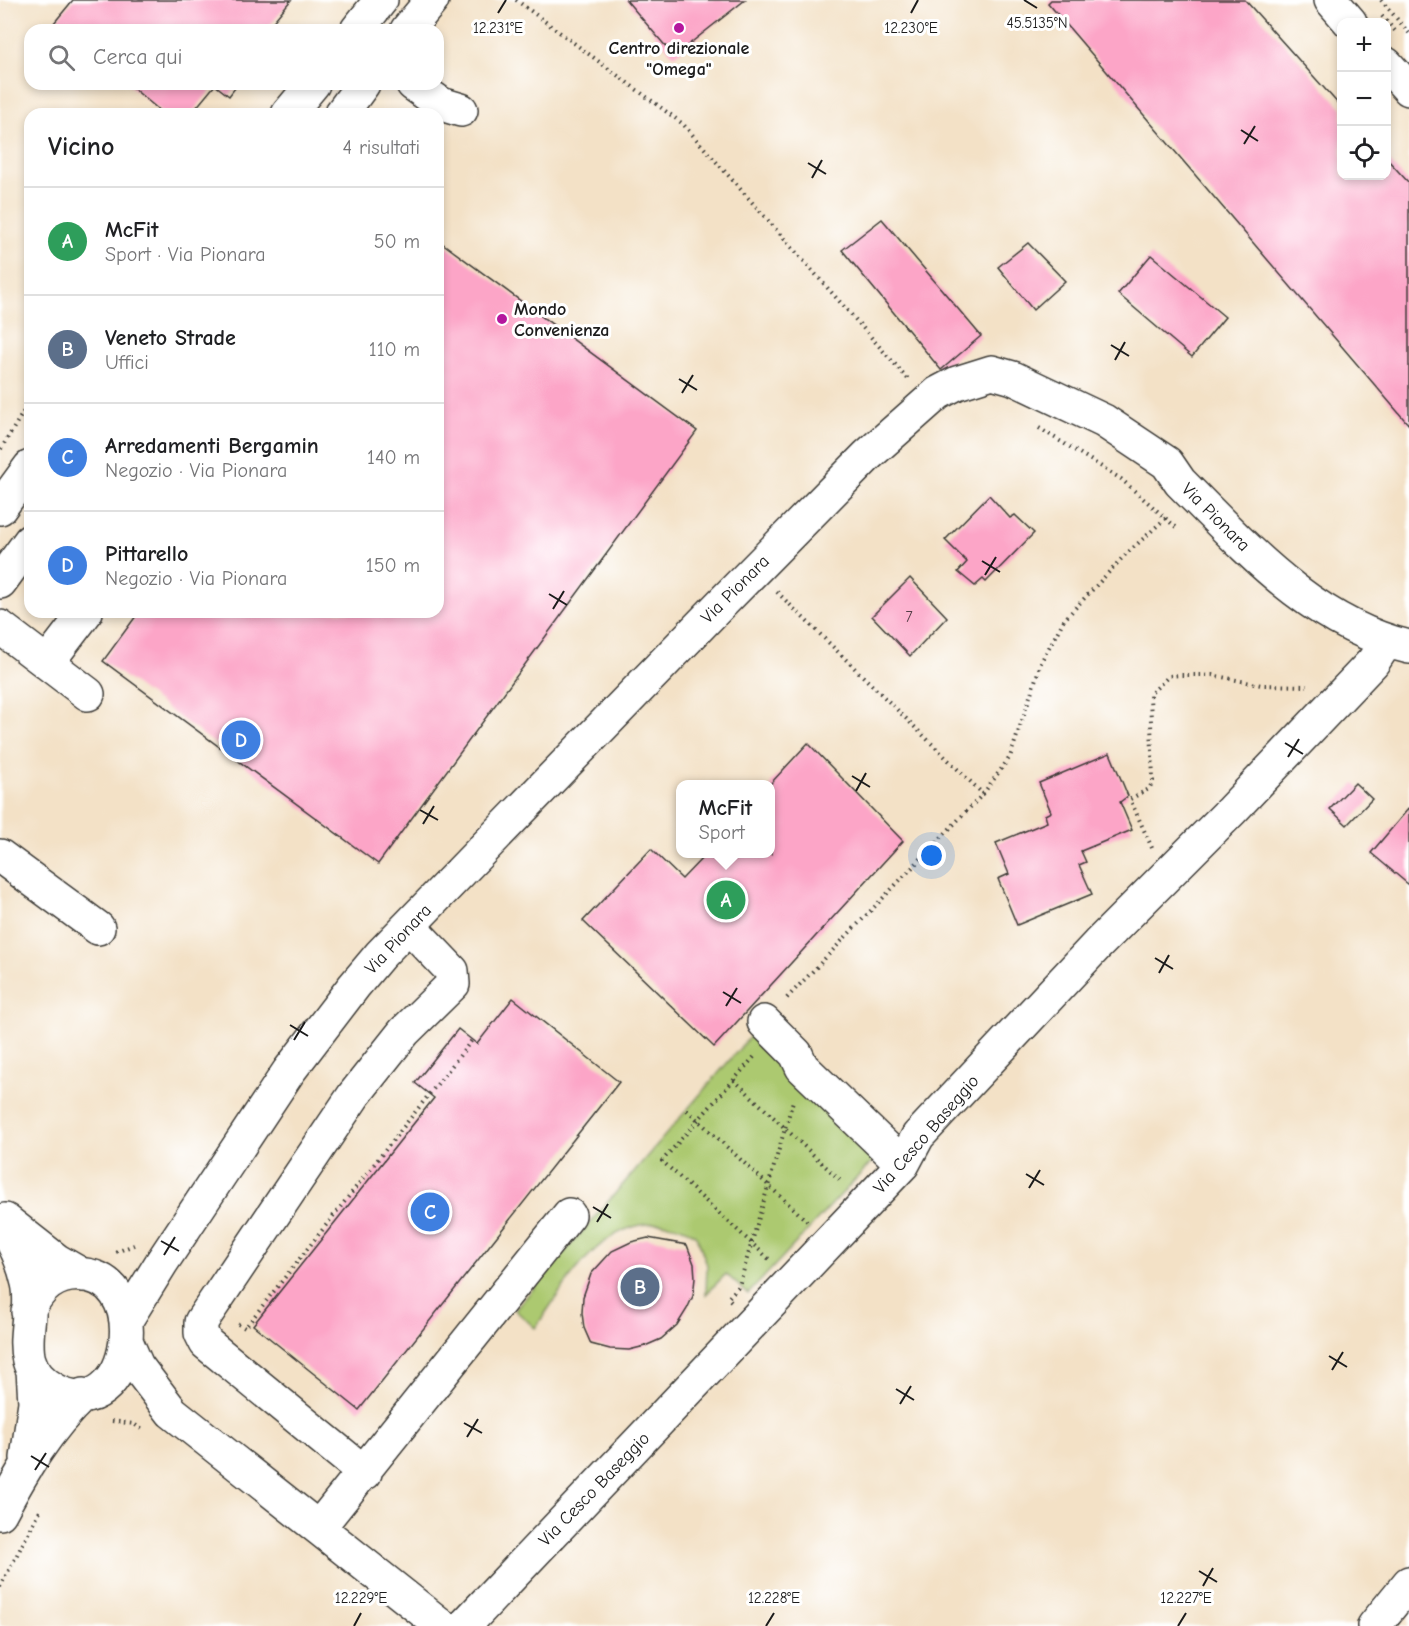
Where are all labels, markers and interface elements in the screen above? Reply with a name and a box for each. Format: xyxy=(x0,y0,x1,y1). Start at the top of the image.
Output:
text: 45.5135°N xyxy=(1006,14,1068,32)
map controls xyxy=(1337,18,1391,180)
button: + xyxy=(1337,18,1391,72)
text: 12.231°E xyxy=(473,19,523,37)
text: 12.230°E xyxy=(884,19,938,37)
marker: Centro direzionale "Omega" xyxy=(672,21,686,35)
search box xyxy=(24,24,444,90)
place label: Centro direzionale "Omega" xyxy=(609,38,750,80)
icon: search xyxy=(45,41,78,74)
text: Cerca qui xyxy=(93,44,183,70)
button: − xyxy=(1337,72,1391,126)
button: locate xyxy=(1337,126,1391,180)
text: Vicino xyxy=(48,132,114,162)
text: 4 risultati xyxy=(343,136,420,159)
text: McFit xyxy=(105,217,158,243)
text: A xyxy=(62,230,73,253)
text: 50 m xyxy=(374,230,420,253)
text: Sport · Via Pionara xyxy=(105,243,266,266)
place label: Mondo Convenienza xyxy=(514,299,609,341)
marker: Mondo Convenienza xyxy=(495,312,509,326)
text: Veneto Strade xyxy=(105,325,236,351)
text: B xyxy=(61,338,74,361)
text: 110 m xyxy=(369,338,420,361)
text: Uffici xyxy=(105,351,149,374)
text: Arredamenti Bergamin xyxy=(105,433,319,459)
text: C xyxy=(61,446,74,469)
text: 140 m xyxy=(367,446,420,469)
text: Negozio · Via Pionara xyxy=(105,459,287,482)
street label: Via Pionara xyxy=(1177,479,1254,556)
text: Pittarello xyxy=(105,541,188,567)
street label: Via Pionara xyxy=(697,551,774,628)
text: D xyxy=(61,554,74,577)
text: 150 m xyxy=(366,554,420,577)
text: Negozio · Via Pionara xyxy=(105,567,287,590)
house number: 7 xyxy=(905,608,913,626)
pin: D xyxy=(222,718,260,762)
popup xyxy=(676,780,775,858)
text: McFit xyxy=(699,795,752,821)
text: Sport xyxy=(699,821,745,844)
your location xyxy=(917,841,946,870)
pin: A xyxy=(706,878,746,922)
street label: Via Pionara xyxy=(361,900,436,979)
street label: Via Cesco Baseggio xyxy=(869,1071,984,1198)
pin: C xyxy=(410,1190,450,1234)
pin: B xyxy=(620,1264,660,1310)
street label: Via Cesco Baseggio xyxy=(535,1428,654,1551)
text: 12.229°E xyxy=(335,1589,387,1607)
text: 12.228°E xyxy=(748,1589,800,1607)
text: 12.227°E xyxy=(1160,1589,1212,1607)

